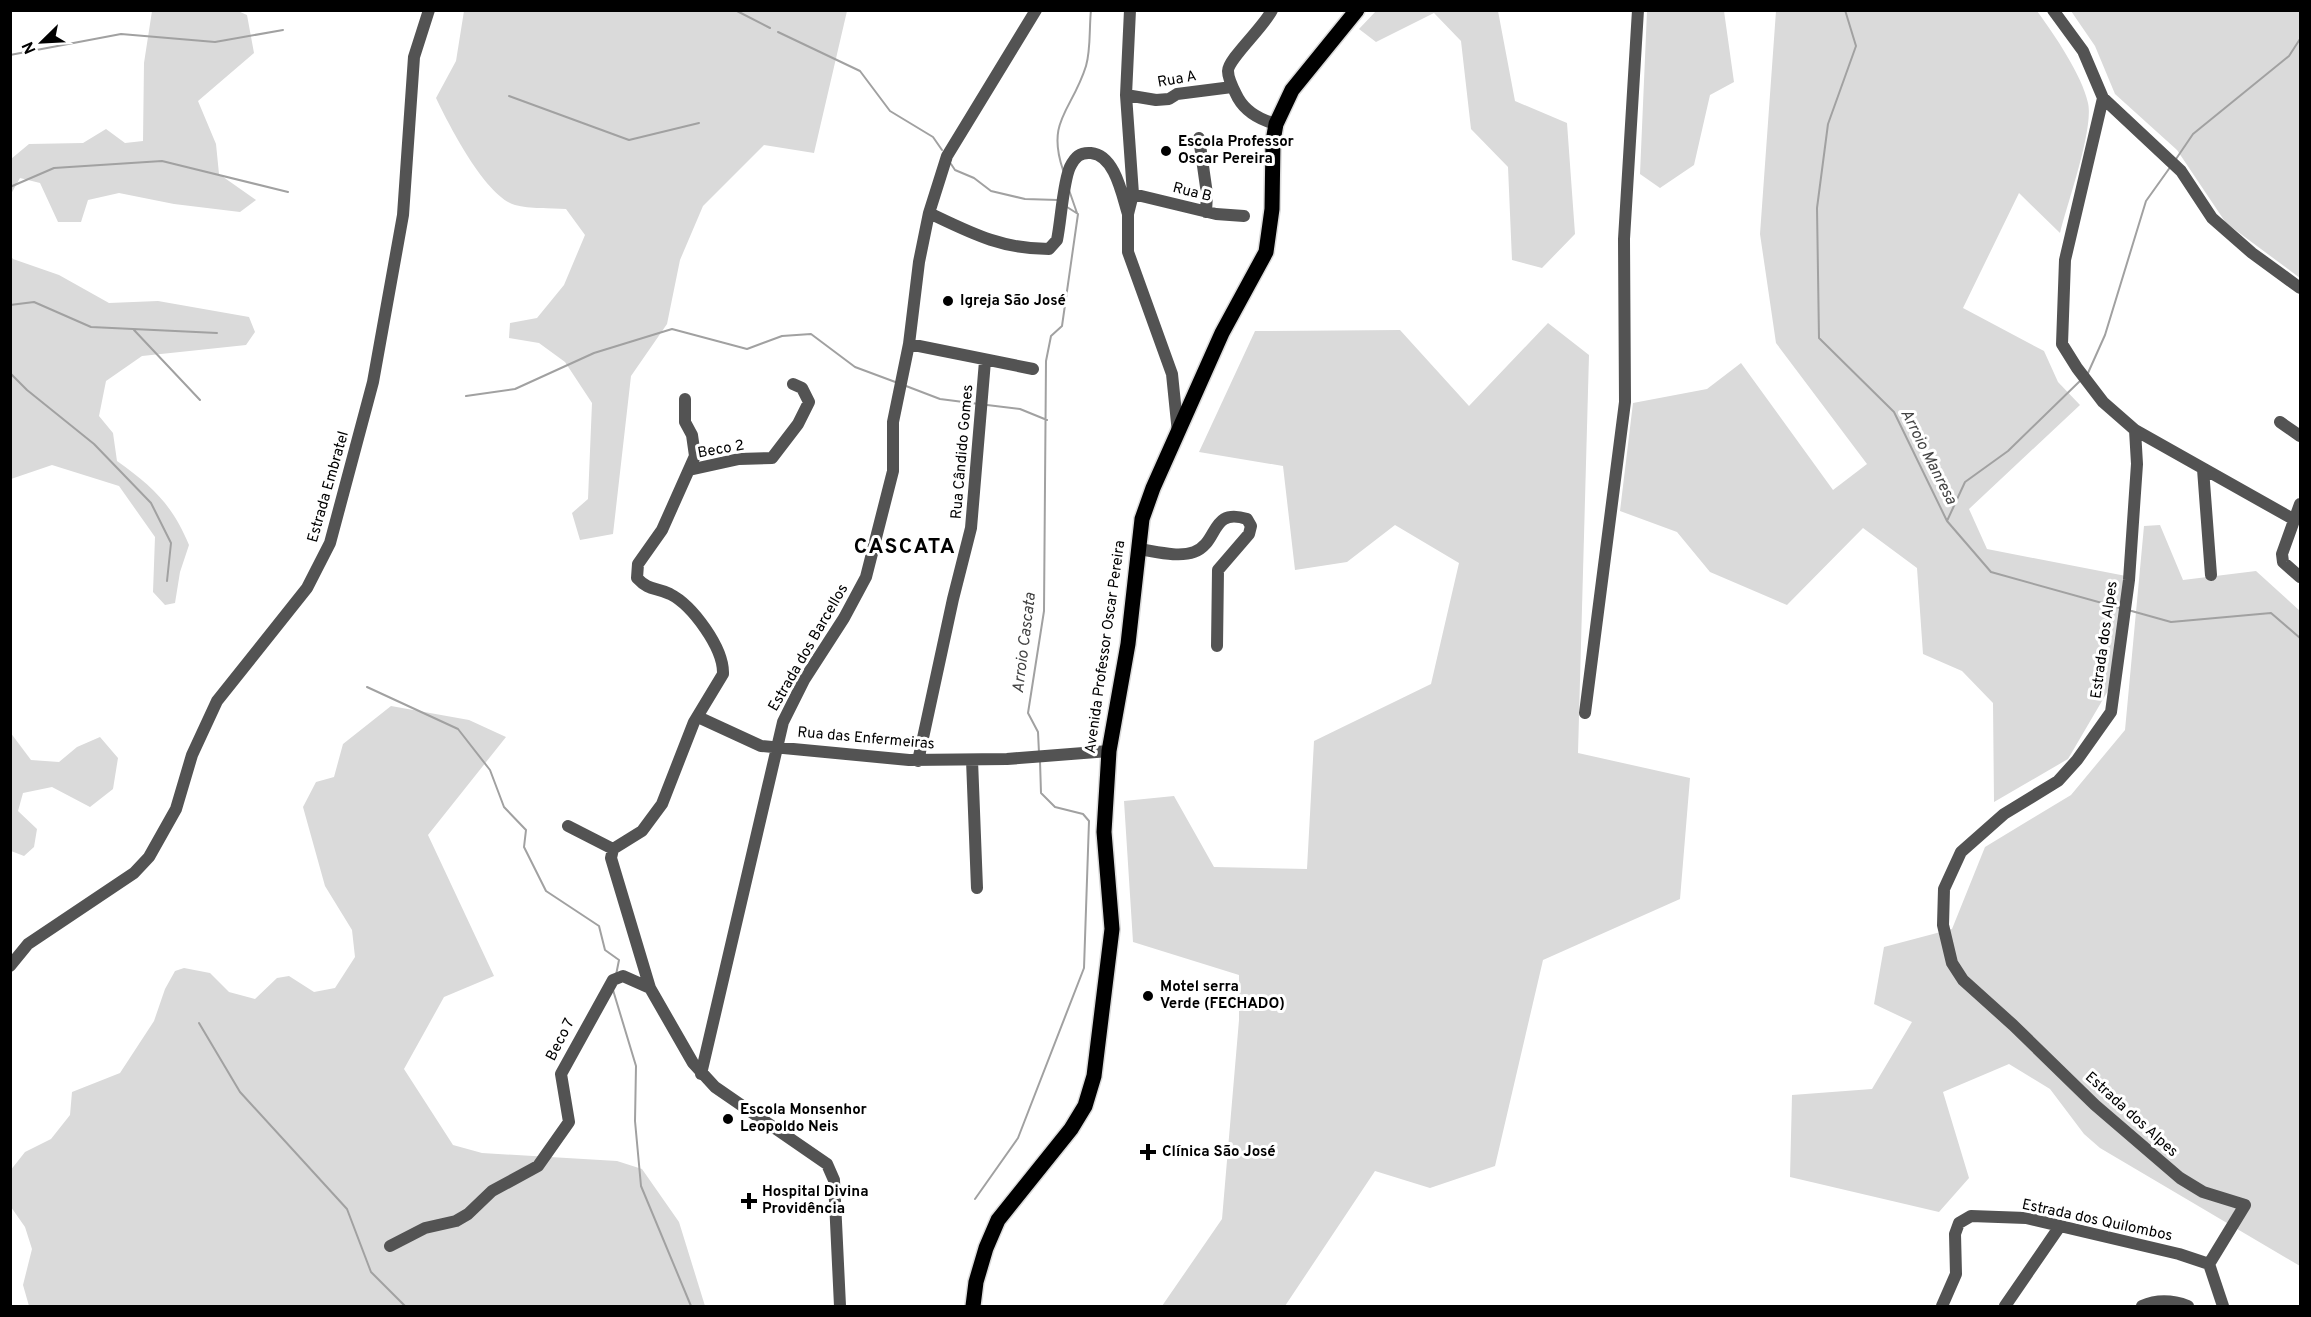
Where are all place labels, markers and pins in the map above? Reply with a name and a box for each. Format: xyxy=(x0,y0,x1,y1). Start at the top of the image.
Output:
place label: Escola Professor Oscar Pereira xyxy=(1178,133,1295,169)
marker: Escola Professor Oscar Pereira xyxy=(1159,144,1173,158)
place label: Igreja São José xyxy=(960,292,1066,311)
marker: Igreja São José xyxy=(941,294,955,308)
place label: Motel serra Verde (FECHADO) xyxy=(1160,978,1285,1014)
marker: Motel serra Verde (FECHADO) xyxy=(1141,989,1155,1003)
place label: Escola Monsenhor Leopoldo Neis xyxy=(740,1101,868,1137)
marker: Escola Monsenhor Leopoldo Neis xyxy=(721,1112,735,1126)
marker: Clínica São José xyxy=(1139,1143,1157,1161)
place label: Clínica São José xyxy=(1162,1143,1276,1162)
place label: Hospital Divina Providência xyxy=(762,1183,869,1219)
marker: Hospital Divina Providência xyxy=(740,1192,758,1210)

